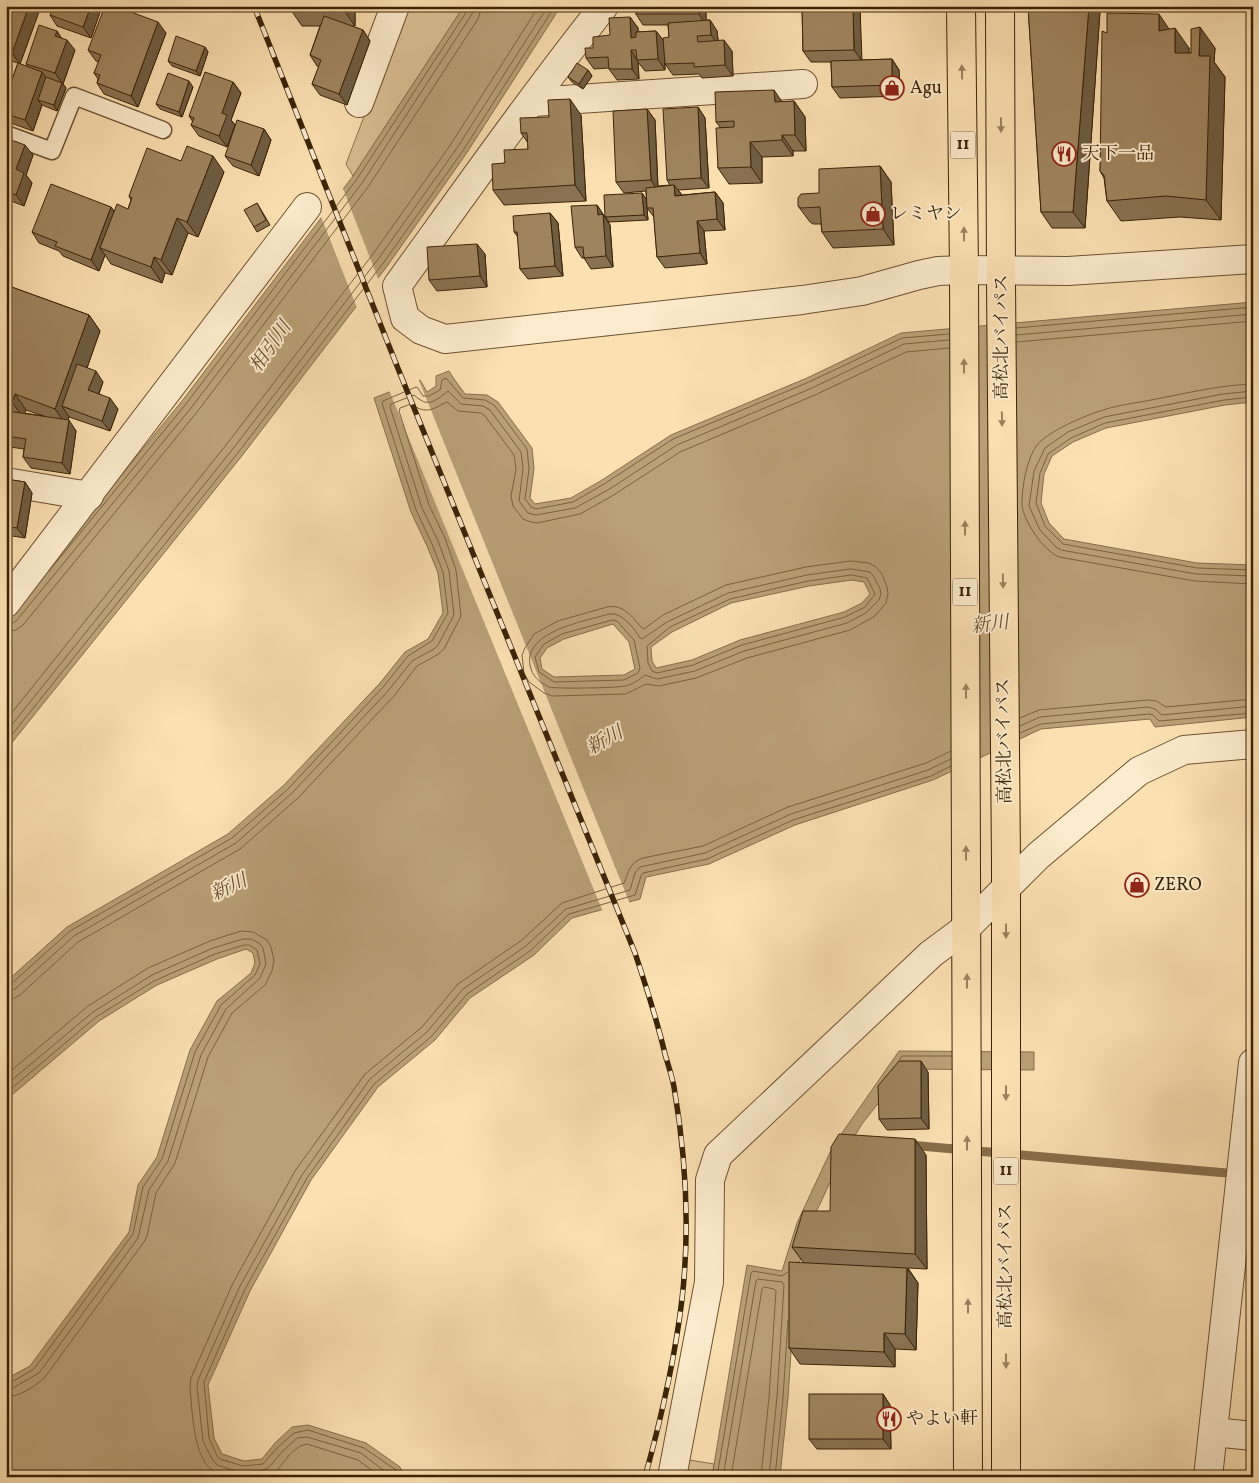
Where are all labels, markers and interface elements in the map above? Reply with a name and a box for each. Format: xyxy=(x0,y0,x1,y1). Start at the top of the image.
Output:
one-way arrow xyxy=(958,63,966,79)
shop icon: Agu xyxy=(879,75,905,101)
place label: Agu xyxy=(910,76,942,101)
one-way arrow xyxy=(997,117,1005,133)
road number: 11 xyxy=(950,132,976,158)
restaurant icon: 天下一品 xyxy=(1051,141,1077,167)
place label: 天下一品 xyxy=(1082,142,1154,167)
shop icon: レミヤン xyxy=(860,201,886,227)
place label: レミヤン xyxy=(890,202,962,227)
one-way arrow xyxy=(959,226,967,242)
street label: 高松北バイパス xyxy=(990,274,1015,400)
water label: 相引川 xyxy=(244,315,299,378)
one-way arrow xyxy=(960,357,968,373)
one-way arrow xyxy=(998,411,1006,427)
one-way arrow xyxy=(961,520,969,536)
one-way arrow xyxy=(999,573,1007,589)
road number: 11 xyxy=(952,578,978,606)
water label: 新川 xyxy=(970,610,1012,640)
street label: 高松北バイパス xyxy=(991,678,1019,804)
one-way arrow xyxy=(961,682,969,698)
water label: 新川 xyxy=(582,719,630,762)
one-way arrow xyxy=(962,845,970,861)
water label: 新川 xyxy=(206,867,254,908)
shop icon: ZERO xyxy=(1124,872,1150,898)
place label: ZERO xyxy=(1154,873,1202,898)
one-way arrow xyxy=(1002,923,1010,939)
one-way arrow xyxy=(963,972,971,988)
one-way arrow xyxy=(1002,1085,1010,1101)
one-way arrow xyxy=(963,1135,971,1151)
road number: 11 xyxy=(994,1158,1018,1184)
street label: 高松北バイパス xyxy=(994,1203,1019,1329)
one-way arrow xyxy=(964,1297,972,1313)
one-way arrow xyxy=(1002,1353,1010,1369)
restaurant icon: やよい軒 xyxy=(876,1406,902,1432)
place label: やよい軒 xyxy=(906,1407,978,1432)

